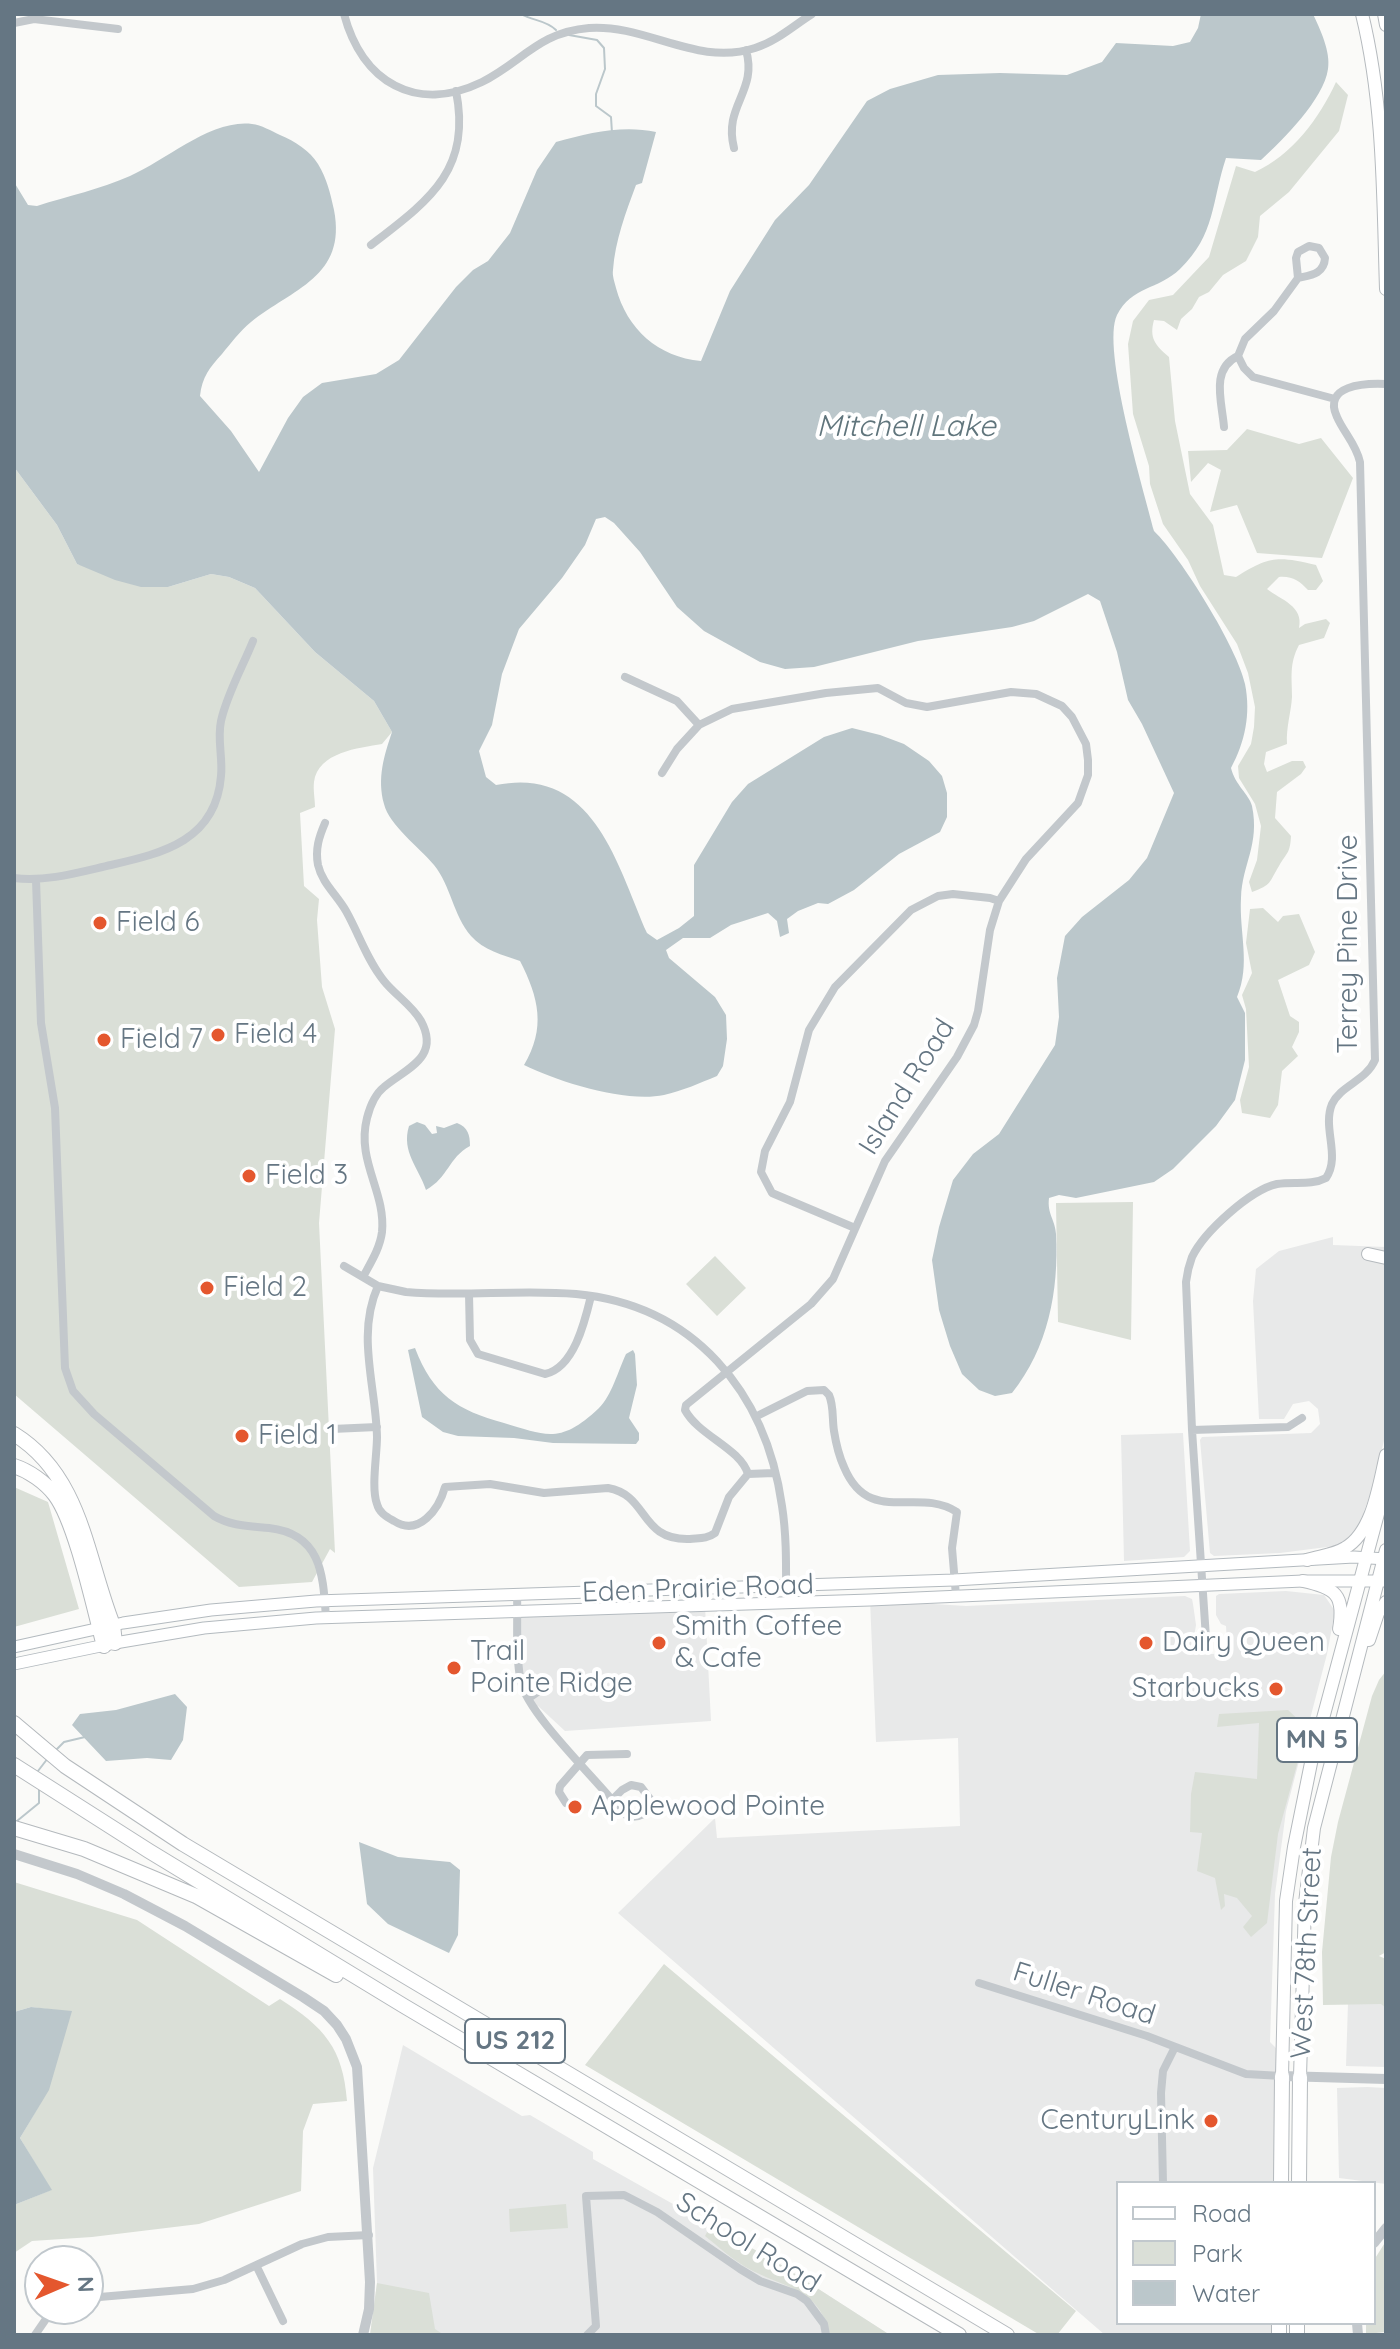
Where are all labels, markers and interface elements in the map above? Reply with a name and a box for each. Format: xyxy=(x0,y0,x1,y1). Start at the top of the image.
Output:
water label: Mitchell Lake xyxy=(816,409,996,445)
street label: Terrey Pine Drive xyxy=(1332,834,1366,1054)
place label: Field 6 xyxy=(116,906,199,940)
marker: Field 6 xyxy=(91,914,109,932)
street label: Island Road xyxy=(852,1013,962,1161)
place label: Field 4 xyxy=(234,1018,317,1052)
place label: Field 7 xyxy=(120,1023,203,1057)
marker: Field 4 xyxy=(209,1026,227,1044)
marker: Field 7 xyxy=(95,1031,113,1049)
place label: Field 3 xyxy=(265,1159,348,1193)
marker: Field 3 xyxy=(240,1167,258,1185)
place label: Field 2 xyxy=(223,1271,307,1305)
marker: Field 2 xyxy=(198,1279,216,1297)
place label: Field 1 xyxy=(258,1419,337,1453)
marker: Field 1 xyxy=(233,1427,251,1445)
street label: Eden Prairie Road xyxy=(581,1568,815,1610)
place label: Smith Coffee & Cafe xyxy=(675,1610,842,1676)
place label: Dairy Queen xyxy=(1162,1626,1325,1660)
marker: Smith Coffee & Cafe xyxy=(650,1634,668,1652)
marker: Dairy Queen xyxy=(1137,1634,1155,1652)
place label: Trail Pointe Ridge xyxy=(470,1635,633,1701)
marker: Trail Pointe Ridge xyxy=(445,1659,463,1677)
place label: Starbucks xyxy=(1132,1672,1260,1706)
marker: Starbucks xyxy=(1267,1680,1285,1698)
road number: MN 5 xyxy=(1277,1718,1357,1762)
place label: Applewood Pointe xyxy=(591,1790,825,1824)
marker: Applewood Pointe xyxy=(566,1798,584,1816)
street label: West 78th Street xyxy=(1285,1846,1329,2060)
street label: Fuller Road xyxy=(1009,1955,1159,2033)
road number: US 212 xyxy=(465,2019,565,2063)
place label: CenturyLink xyxy=(1041,2104,1195,2138)
marker: CenturyLink xyxy=(1202,2112,1220,2130)
legend xyxy=(1116,2181,1376,2325)
street label: School Road xyxy=(670,2185,826,2301)
text: Road xyxy=(1192,2198,1252,2228)
text: Park xyxy=(1192,2238,1243,2268)
north arrow xyxy=(24,2245,104,2325)
text: N xyxy=(72,2276,100,2293)
text: Water xyxy=(1192,2278,1260,2308)

